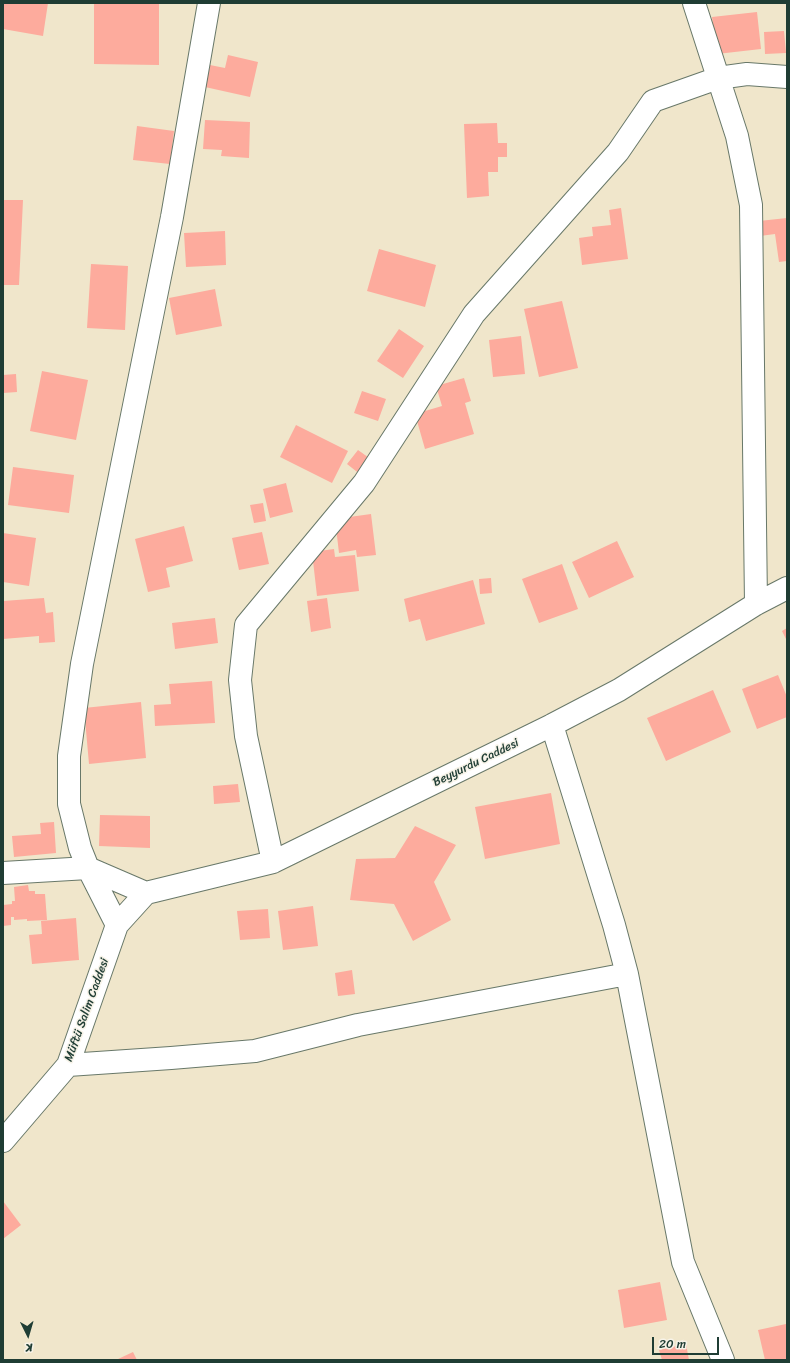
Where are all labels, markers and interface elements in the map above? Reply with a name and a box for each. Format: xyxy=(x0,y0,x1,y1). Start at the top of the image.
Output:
street label: Beyyurdu Caddesi xyxy=(431,736,521,790)
street label: Müftü Salim Caddesi xyxy=(62,956,112,1064)
north arrow xyxy=(8,1315,48,1355)
scale bar xyxy=(654,1329,721,1355)
text: 20 m xyxy=(659,1333,686,1355)
text: K xyxy=(25,1338,33,1357)

